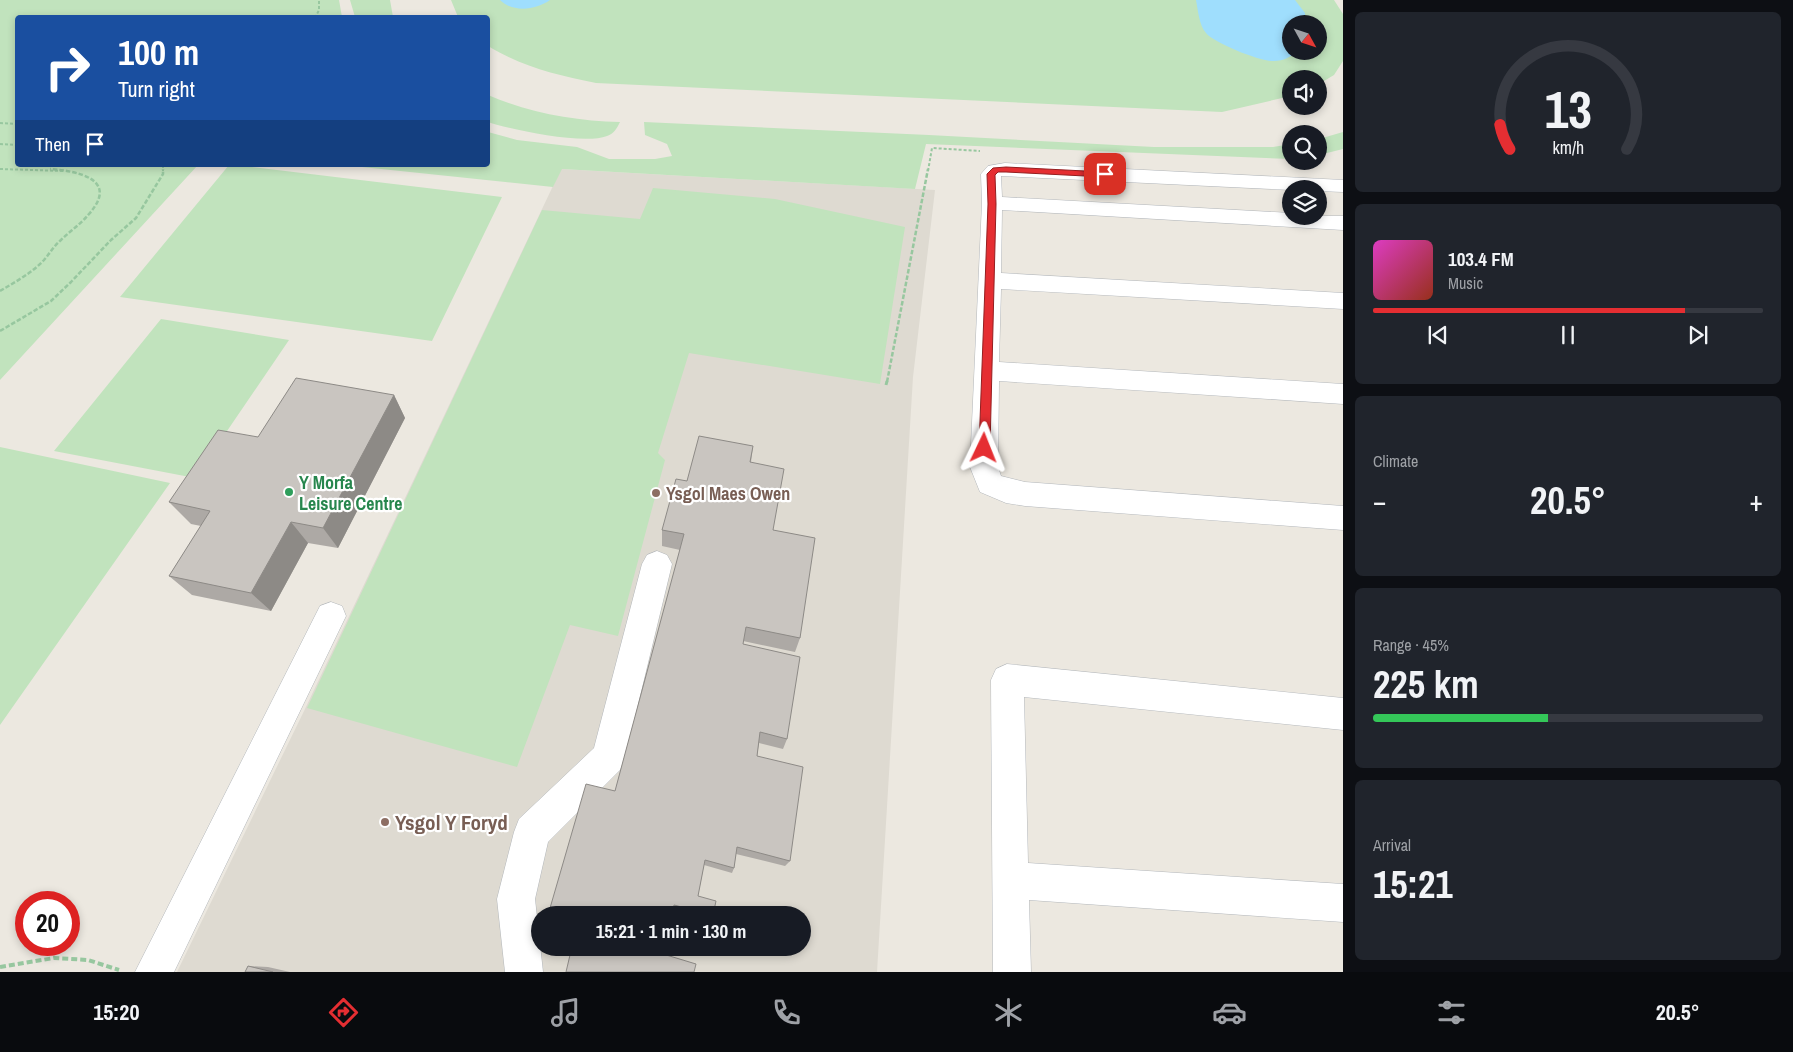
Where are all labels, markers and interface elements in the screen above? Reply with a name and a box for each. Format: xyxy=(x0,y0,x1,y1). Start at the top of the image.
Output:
north arrow xyxy=(1282,15,1328,60)
map controls xyxy=(1282,15,1327,225)
text: 100 m xyxy=(118,29,199,76)
icon: right xyxy=(35,35,100,100)
button: sound xyxy=(1282,70,1327,115)
text: Turn right xyxy=(118,74,195,104)
text: 13 xyxy=(1544,74,1592,144)
button: search xyxy=(1282,125,1327,170)
icon: arrive xyxy=(81,130,109,158)
text: Then xyxy=(35,131,71,157)
text: km/h xyxy=(1552,136,1584,160)
pin xyxy=(1084,153,1126,195)
icon: arrive xyxy=(1091,160,1119,188)
button: layers xyxy=(1282,180,1327,225)
text: 103.4 FM xyxy=(1448,246,1514,272)
text: Music xyxy=(1448,272,1483,294)
icon: previous xyxy=(1424,321,1452,349)
icon: pause xyxy=(1554,321,1582,349)
icon: next xyxy=(1684,321,1712,349)
position arrow xyxy=(957,421,1009,473)
text: Climate xyxy=(1373,450,1418,472)
place label: Y Morfa Leisure Centre xyxy=(299,470,402,516)
text: 20.5° xyxy=(1530,475,1606,526)
place label: Ysgol Maes Owen xyxy=(666,481,790,506)
text: − xyxy=(1373,482,1386,520)
text: + xyxy=(1750,482,1763,520)
marker: Y Morfa Leisure Centre xyxy=(283,486,295,498)
marker: Ysgol Maes Owen xyxy=(650,487,662,499)
text: Range · 45% xyxy=(1373,634,1449,656)
text: 225 km xyxy=(1373,659,1479,710)
place label: Ysgol Y Foryd xyxy=(395,808,508,837)
marker: Ysgol Y Foryd xyxy=(379,816,391,828)
text: Arrival xyxy=(1373,834,1411,856)
text: 15:21 xyxy=(1373,859,1453,910)
speed limit sign: 20 xyxy=(15,891,80,956)
text: 15:21 · 1 min · 130 m xyxy=(596,918,746,944)
icon: directions xyxy=(326,995,361,1030)
icon: music xyxy=(548,995,583,1030)
icon: phone xyxy=(769,995,804,1030)
icon: climate xyxy=(991,995,1026,1030)
icon: car xyxy=(1212,995,1247,1030)
icon: filters xyxy=(1434,995,1469,1030)
text: 15:20 xyxy=(93,997,139,1027)
text: 20.5° xyxy=(1656,997,1700,1027)

